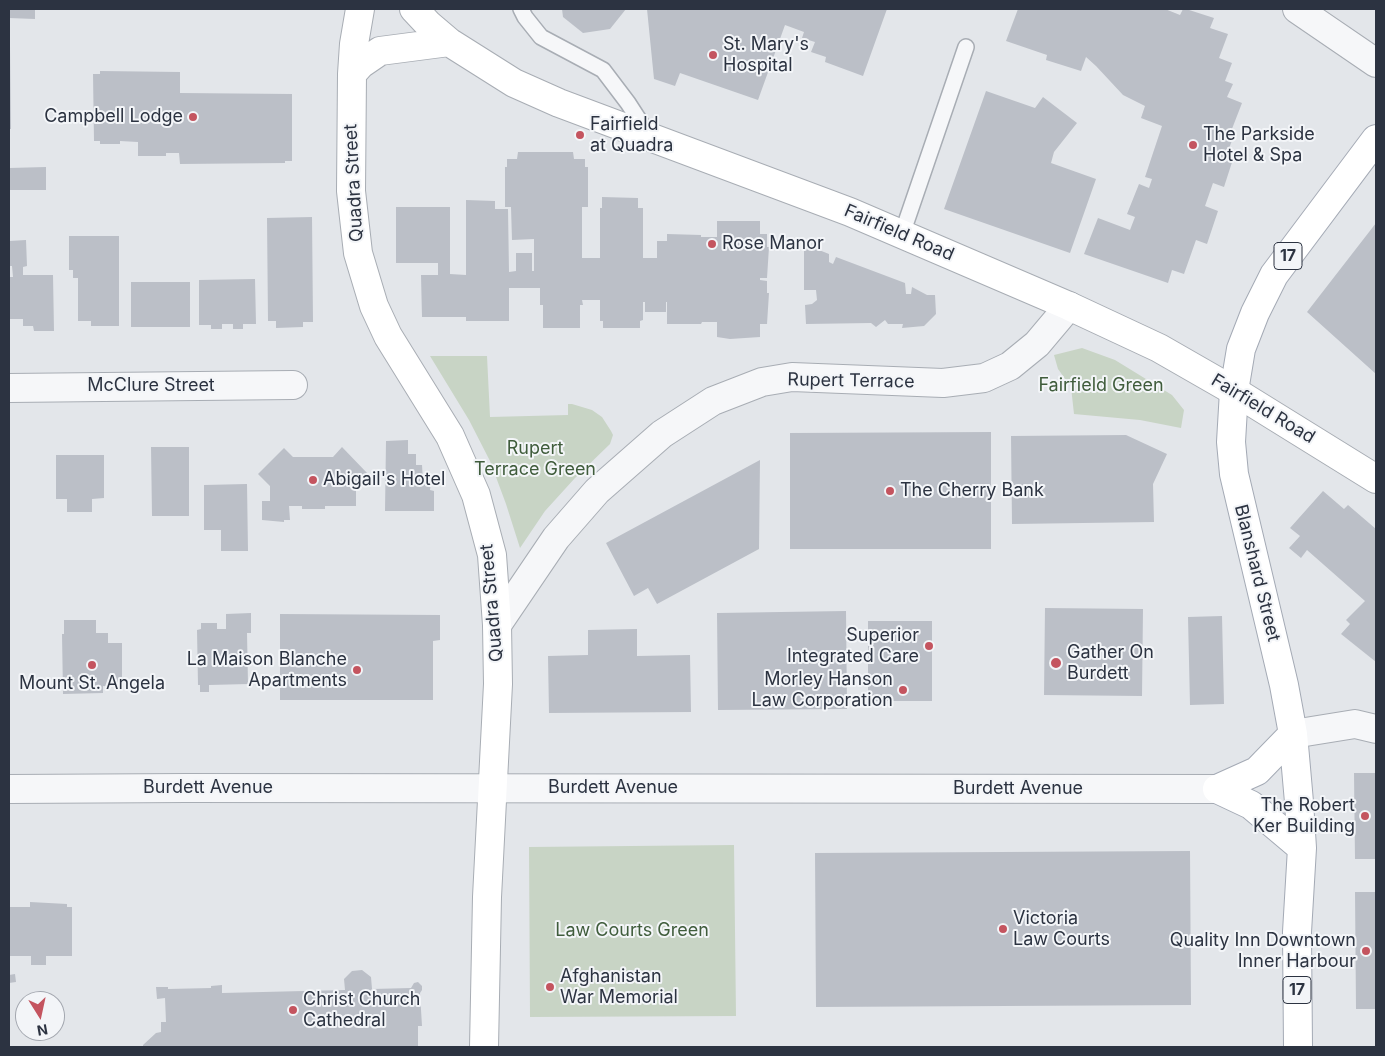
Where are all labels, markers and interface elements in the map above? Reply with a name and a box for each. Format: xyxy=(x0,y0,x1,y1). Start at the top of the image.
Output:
place label: St. Mary's Hospital xyxy=(723,34,809,76)
marker: St. Mary's Hospital xyxy=(707,49,719,61)
place label: Campbell Lodge xyxy=(44,106,183,128)
marker: Campbell Lodge xyxy=(187,111,199,123)
place label: Fairfield at Quadra xyxy=(590,114,673,156)
street label: Quadra Street xyxy=(340,123,368,243)
place label: The Parkside Hotel & Spa xyxy=(1203,124,1315,166)
marker: Fairfield at Quadra xyxy=(574,129,586,141)
marker: The Parkside Hotel & Spa xyxy=(1187,139,1199,151)
street label: Fairfield Road xyxy=(841,200,957,266)
place label: Rose Manor xyxy=(722,233,824,255)
marker: Rose Manor xyxy=(706,238,718,250)
road number: 17 xyxy=(1274,242,1302,270)
street label: Rupert Terrace xyxy=(787,369,915,393)
street label: Fairfield Road xyxy=(1207,370,1319,448)
street label: McClure Street xyxy=(87,375,215,397)
park label: Fairfield Green xyxy=(1038,375,1164,397)
park label: Rupert Terrace Green xyxy=(474,438,596,480)
place label: Abigail's Hotel xyxy=(323,469,445,491)
marker: Abigail's Hotel xyxy=(307,474,319,486)
place label: The Cherry Bank xyxy=(900,480,1044,502)
marker: The Cherry Bank xyxy=(884,485,896,497)
street label: Blanshard Street xyxy=(1230,502,1284,644)
street label: Quadra Street xyxy=(476,543,508,663)
place label: Superior Integrated Care xyxy=(787,625,919,668)
marker: Superior Integrated Care xyxy=(923,640,935,652)
place label: Gather On Burdett xyxy=(1067,642,1154,684)
place label: La Maison Blanche Apartments xyxy=(187,649,347,692)
marker: Gather On Burdett xyxy=(1049,656,1063,670)
marker: Mount St. Angela xyxy=(86,659,98,671)
marker: La Maison Blanche Apartments xyxy=(351,664,363,676)
place label: Morley Hanson Law Corporation xyxy=(752,669,893,712)
place label: Mount St. Angela xyxy=(19,673,165,695)
marker: Morley Hanson Law Corporation xyxy=(897,684,909,696)
street label: Burdett Avenue xyxy=(143,777,273,799)
street label: Burdett Avenue xyxy=(548,777,678,799)
street label: Burdett Avenue xyxy=(953,778,1083,800)
place label: The Robert Ker Building xyxy=(1253,795,1355,838)
marker: The Robert Ker Building xyxy=(1359,810,1371,822)
place label: Victoria Law Courts xyxy=(1013,908,1110,951)
park label: Law Courts Green xyxy=(555,920,709,942)
marker: Victoria Law Courts xyxy=(997,923,1009,935)
place label: Quality Inn Downtown Inner Harbour xyxy=(1170,930,1356,972)
marker: Quality Inn Downtown Inner Harbour xyxy=(1360,945,1372,957)
place label: Afghanistan War Memorial xyxy=(560,966,678,1009)
road number: 17 xyxy=(1283,976,1311,1004)
marker: Afghanistan War Memorial xyxy=(544,981,556,993)
place label: Christ Church Cathedral xyxy=(303,989,421,1032)
north arrow xyxy=(15,991,65,1041)
marker: Christ Church Cathedral xyxy=(287,1004,299,1016)
text: N xyxy=(36,1021,49,1040)

